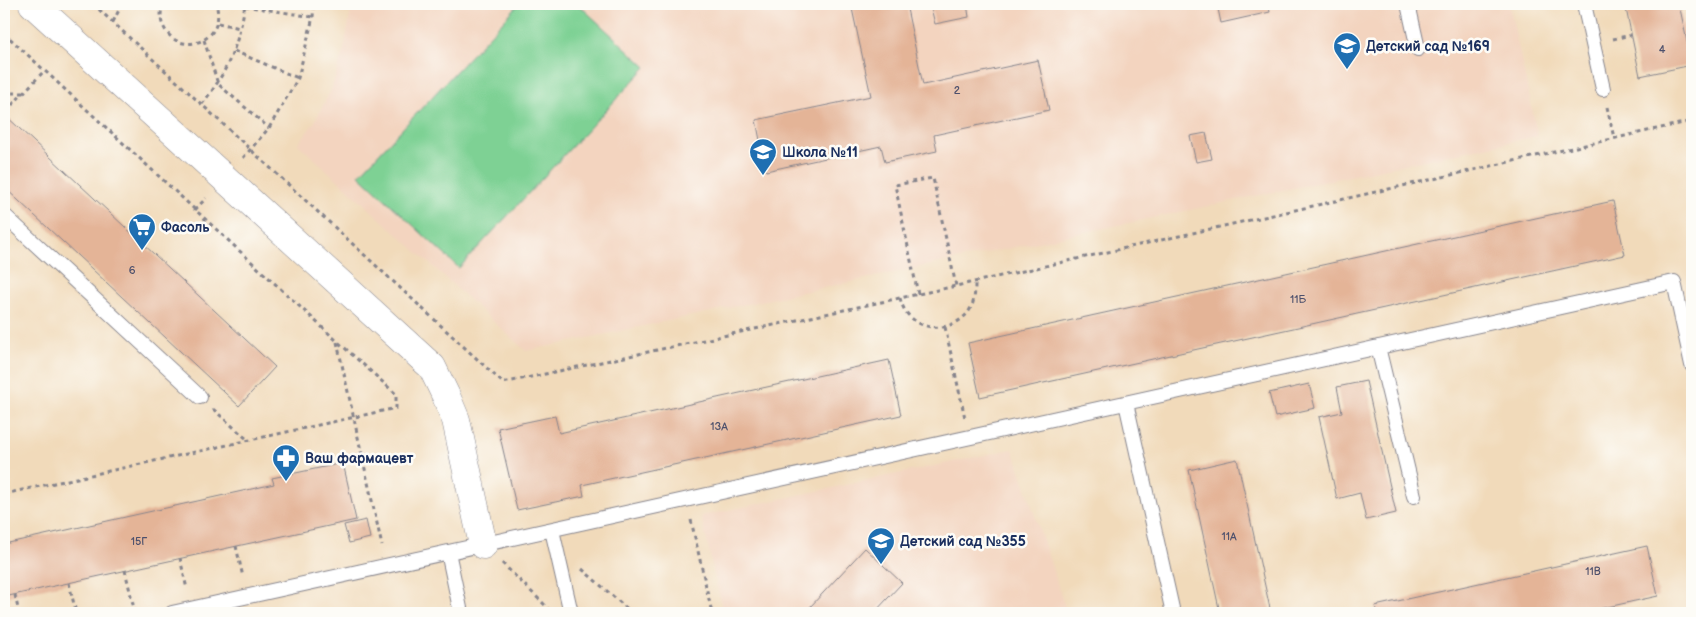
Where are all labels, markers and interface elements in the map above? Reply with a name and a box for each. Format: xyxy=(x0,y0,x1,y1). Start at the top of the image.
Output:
school or university icon: Детский сад №169 xyxy=(1332,31,1362,70)
place label: Детский сад №169 xyxy=(1366,38,1490,55)
house number: 4 xyxy=(1659,43,1666,56)
house number: 2 xyxy=(954,84,961,97)
school or university icon: Школа №11 xyxy=(748,137,778,176)
place label: Школа №11 xyxy=(782,144,858,161)
supermarket icon: Фасоль xyxy=(127,212,157,251)
place label: Фасоль xyxy=(161,219,210,236)
house number: 6 xyxy=(129,264,136,277)
house number: 11Б xyxy=(1290,293,1306,306)
house number: 13А xyxy=(710,420,728,433)
pharmacy icon: Ваш фармацевт xyxy=(271,443,301,482)
place label: Ваш фармацевт xyxy=(305,450,414,467)
school or university icon: Детский сад №355 xyxy=(866,526,896,565)
house number: 11А xyxy=(1221,530,1237,543)
place label: Детский сад №355 xyxy=(900,533,1026,550)
house number: 15Г xyxy=(131,535,147,548)
house number: 11В xyxy=(1585,565,1601,578)

